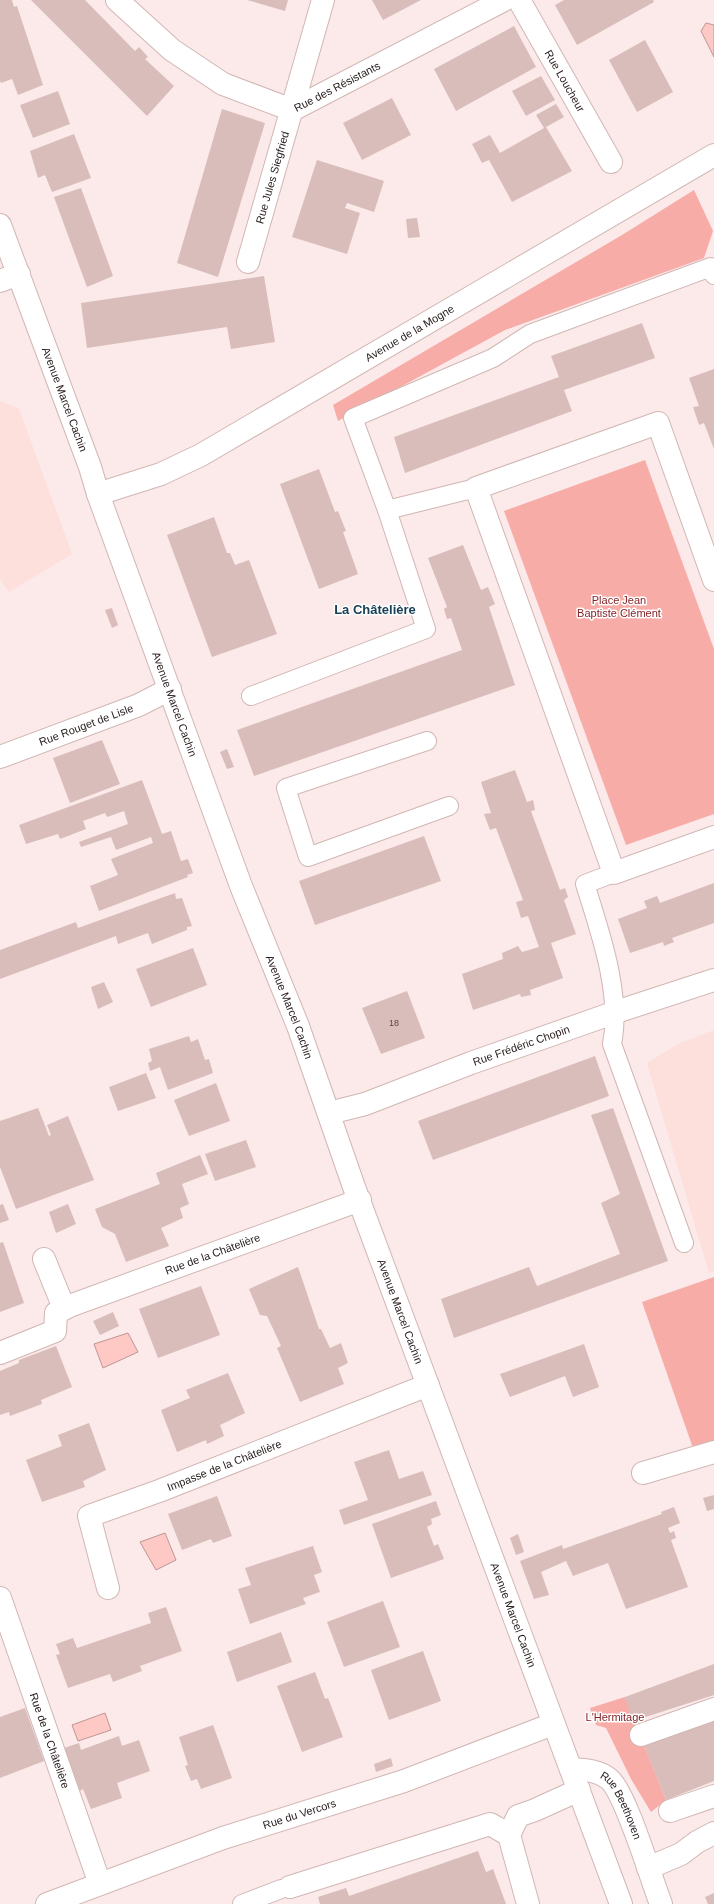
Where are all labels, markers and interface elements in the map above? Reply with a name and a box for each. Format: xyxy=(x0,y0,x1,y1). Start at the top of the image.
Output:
street label: Rue Loucheur xyxy=(543,48,587,114)
street label: Rue des Résistants xyxy=(292,59,383,114)
street label: Rue Jules Siegfried xyxy=(253,130,291,225)
street label: Avenue de la Mogne xyxy=(363,302,456,364)
street label: Avenue Marcel Cachin xyxy=(40,345,90,453)
park label: Place Jean Baptiste Clément xyxy=(577,594,661,619)
district label: La Châtelière xyxy=(334,602,416,617)
street label: Avenue Marcel Cachin xyxy=(150,650,199,758)
street label: Rue Rouget de Lisle xyxy=(37,702,135,748)
street label: Avenue Marcel Cachin xyxy=(264,953,315,1061)
house number: 18 xyxy=(389,1018,399,1028)
street label: Rue Frédéric Chopin xyxy=(471,1023,571,1068)
street label: Rue de la Châtelière xyxy=(163,1231,262,1277)
street label: Avenue Marcel Cachin xyxy=(375,1257,425,1365)
street label: Impasse de la Châtelière xyxy=(165,1437,283,1493)
street label: Avenue Marcel Cachin xyxy=(488,1561,538,1669)
street label: Rue de la Châtelière xyxy=(28,1691,72,1790)
park label: L'Hermitage xyxy=(586,1711,644,1723)
street label: Rue Beethoven xyxy=(598,1769,644,1841)
street label: Rue du Vercors xyxy=(261,1797,338,1831)

